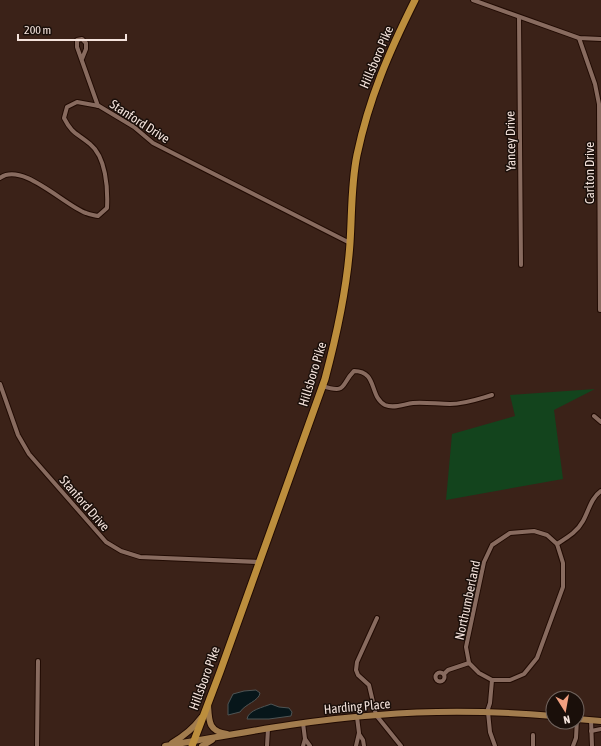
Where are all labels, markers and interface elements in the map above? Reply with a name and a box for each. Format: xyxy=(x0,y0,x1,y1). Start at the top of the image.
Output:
scale bar xyxy=(18,16,126,42)
text: 200 m xyxy=(24,23,51,37)
street label: Hillsboro Pike xyxy=(357,24,396,91)
street label: Stanford Drive xyxy=(107,97,173,146)
street label: Yancey Drive xyxy=(502,111,519,171)
street label: Carlton Drive xyxy=(582,142,597,204)
street label: Hillsboro Pike xyxy=(296,340,329,408)
street label: Stanford Drive xyxy=(57,473,113,534)
street label: Northumberland xyxy=(452,559,483,641)
street label: Hillsboro Pike xyxy=(186,644,223,712)
north arrow xyxy=(545,690,585,730)
street label: Harding Place xyxy=(323,696,391,717)
text: N xyxy=(563,713,571,726)

